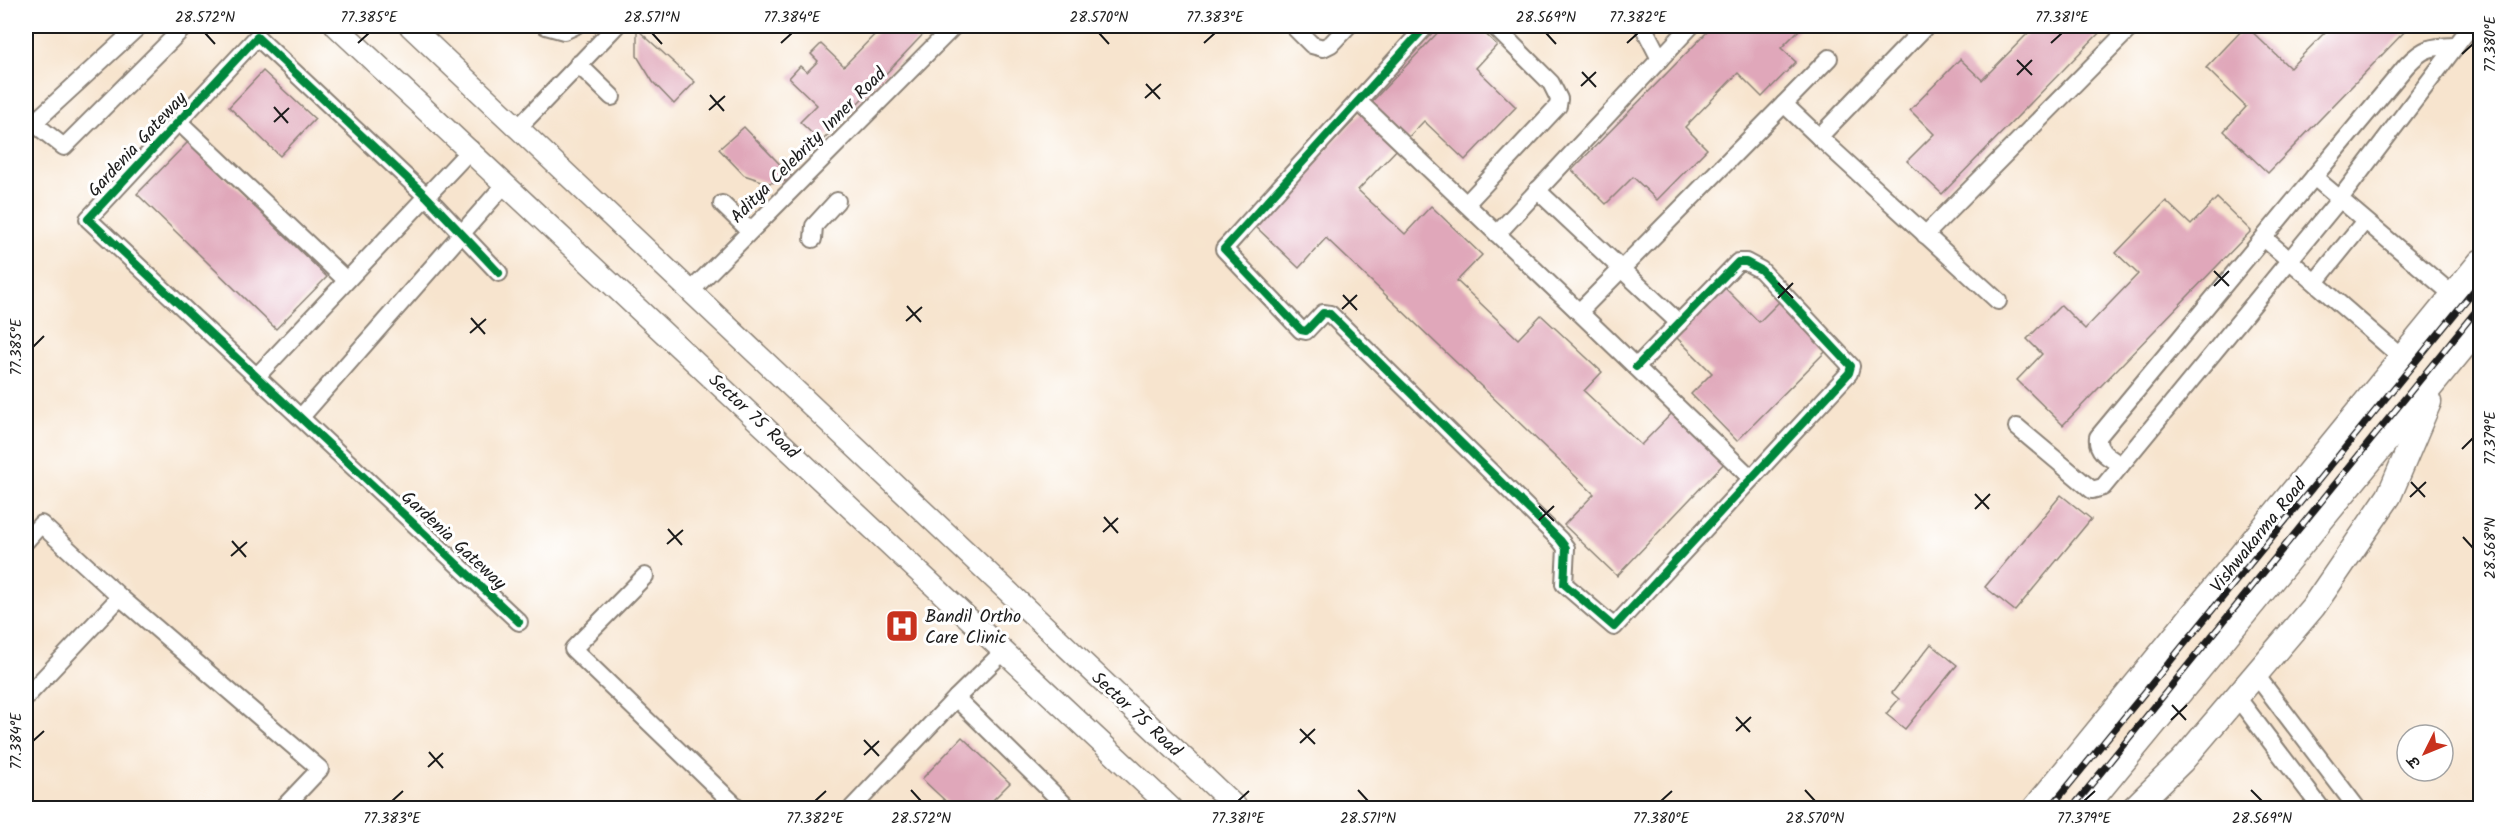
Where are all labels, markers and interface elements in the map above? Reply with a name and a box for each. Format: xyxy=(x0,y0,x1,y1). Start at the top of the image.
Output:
text: 28.572°N xyxy=(175,6,235,30)
text: 77.385°E xyxy=(341,6,399,30)
text: 28.571°N xyxy=(624,6,680,30)
text: 77.384°E xyxy=(763,6,822,30)
text: 28.570°N xyxy=(1069,6,1129,30)
text: 77.383°E xyxy=(1186,6,1245,30)
text: 28.569°N xyxy=(1516,6,1576,30)
text: 77.382°E xyxy=(1609,6,1668,30)
text: 77.381°E xyxy=(2035,6,2090,30)
text: 77.380°E xyxy=(2479,15,2503,72)
street label: Aditya Celebrity Inner Road xyxy=(724,60,895,231)
street label: Gardenia Gateway xyxy=(81,85,195,204)
text: 77.385°E xyxy=(5,317,29,375)
street label: Sector 75 Road xyxy=(701,367,806,468)
text: 77.379°E xyxy=(2479,410,2503,465)
street label: Vishwakarma Road xyxy=(2204,471,2315,600)
street label: Gardenia Gateway xyxy=(394,484,513,598)
text: 28.568°N xyxy=(2479,517,2503,579)
place label: Bandil Ortho Care Clinic xyxy=(925,603,1021,653)
hospital icon: Bandil Ortho Care Clinic xyxy=(884,608,920,644)
street label: Sector 75 Road xyxy=(1084,665,1189,766)
text: 77.384°E xyxy=(5,711,29,770)
north arrow xyxy=(2395,723,2455,783)
text: उ xyxy=(2401,748,2428,774)
text: 77.383°E xyxy=(363,807,422,831)
text: 77.382°E xyxy=(786,807,845,831)
text: 28.572°N xyxy=(891,807,951,831)
text: 77.381°E xyxy=(1211,807,1266,831)
text: 28.571°N xyxy=(1340,807,1396,831)
text: 77.380°E xyxy=(1633,807,1690,831)
text: 28.570°N xyxy=(1785,807,1845,831)
text: 77.379°E xyxy=(2057,807,2112,831)
text: 28.569°N xyxy=(2232,807,2292,831)

